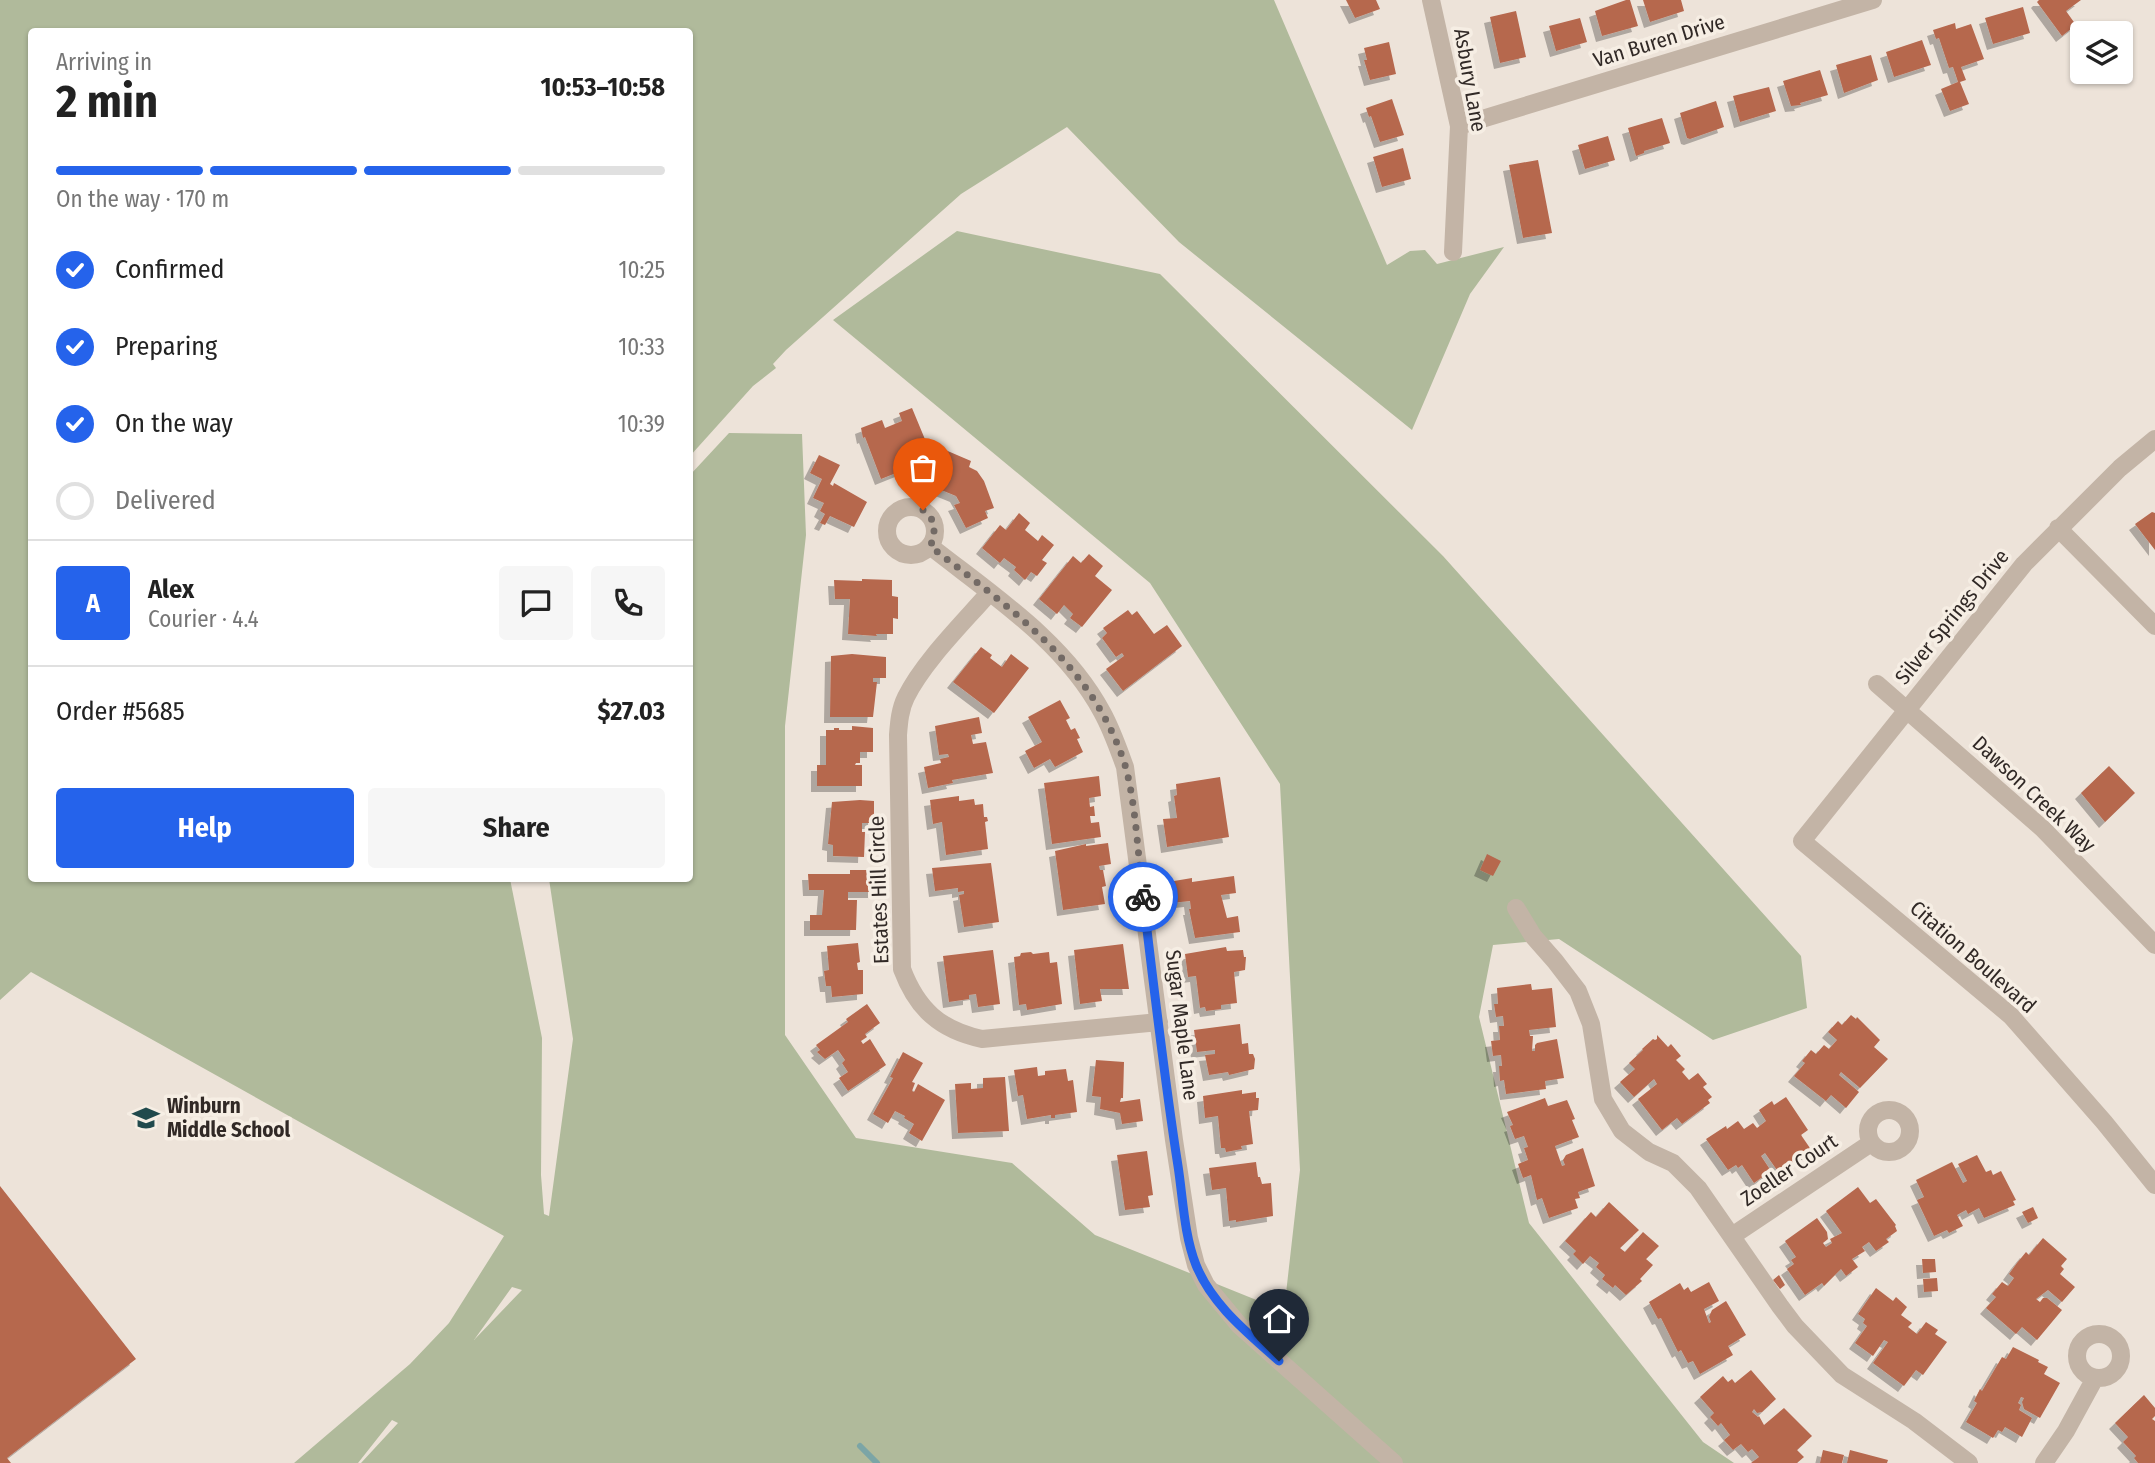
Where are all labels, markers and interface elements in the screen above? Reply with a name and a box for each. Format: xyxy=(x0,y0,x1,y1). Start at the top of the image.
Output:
street label: Van Buren Drive xyxy=(1590,9,1728,73)
map controls xyxy=(2070,21,2133,84)
button: layers xyxy=(2070,21,2133,84)
street label: Asbury Lane xyxy=(1448,26,1492,134)
text: Arriving in xyxy=(56,48,152,76)
text: 10:53–10:58 xyxy=(540,72,665,103)
text: 2 min xyxy=(56,74,158,129)
text: On the way · 170 m xyxy=(56,185,229,213)
icon: check xyxy=(56,251,94,289)
text: Confirmed xyxy=(115,254,225,285)
text: 10:25 xyxy=(618,256,665,284)
icon: check xyxy=(56,328,94,366)
text: Preparing xyxy=(115,331,217,362)
text: 10:33 xyxy=(618,333,665,361)
icon: check xyxy=(56,405,94,443)
text: On the way xyxy=(115,408,233,439)
text: 10:39 xyxy=(618,410,665,438)
pin xyxy=(893,438,953,510)
icon: bag xyxy=(904,449,942,487)
text: Delivered xyxy=(115,485,216,516)
street label: Silver Springs Drive xyxy=(1890,544,2014,690)
button: chat xyxy=(499,566,573,640)
button: phone xyxy=(591,566,665,640)
text: Alex xyxy=(148,574,194,605)
text: A xyxy=(86,588,100,619)
text: Courier · 4.4 xyxy=(148,605,259,633)
text: Order #5685 xyxy=(56,696,185,727)
text: $27.03 xyxy=(598,696,665,727)
street label: Dawson Creek Way xyxy=(1967,730,2101,858)
button: Help xyxy=(56,788,354,868)
button: Share xyxy=(368,788,665,868)
street label: Estates Hill Circle xyxy=(863,816,895,964)
courier xyxy=(1108,862,1178,932)
icon: bike xyxy=(1124,878,1162,916)
street label: Citation Boulevard xyxy=(1905,895,2041,1019)
street label: Sugar Maple Lane xyxy=(1160,948,1204,1102)
place label: Winburn Middle School xyxy=(167,1093,291,1143)
school or university icon: Winburn Middle School xyxy=(131,1103,161,1133)
street label: Zoeller Court xyxy=(1736,1128,1842,1212)
pin xyxy=(1249,1289,1309,1361)
icon: home xyxy=(1260,1300,1298,1338)

